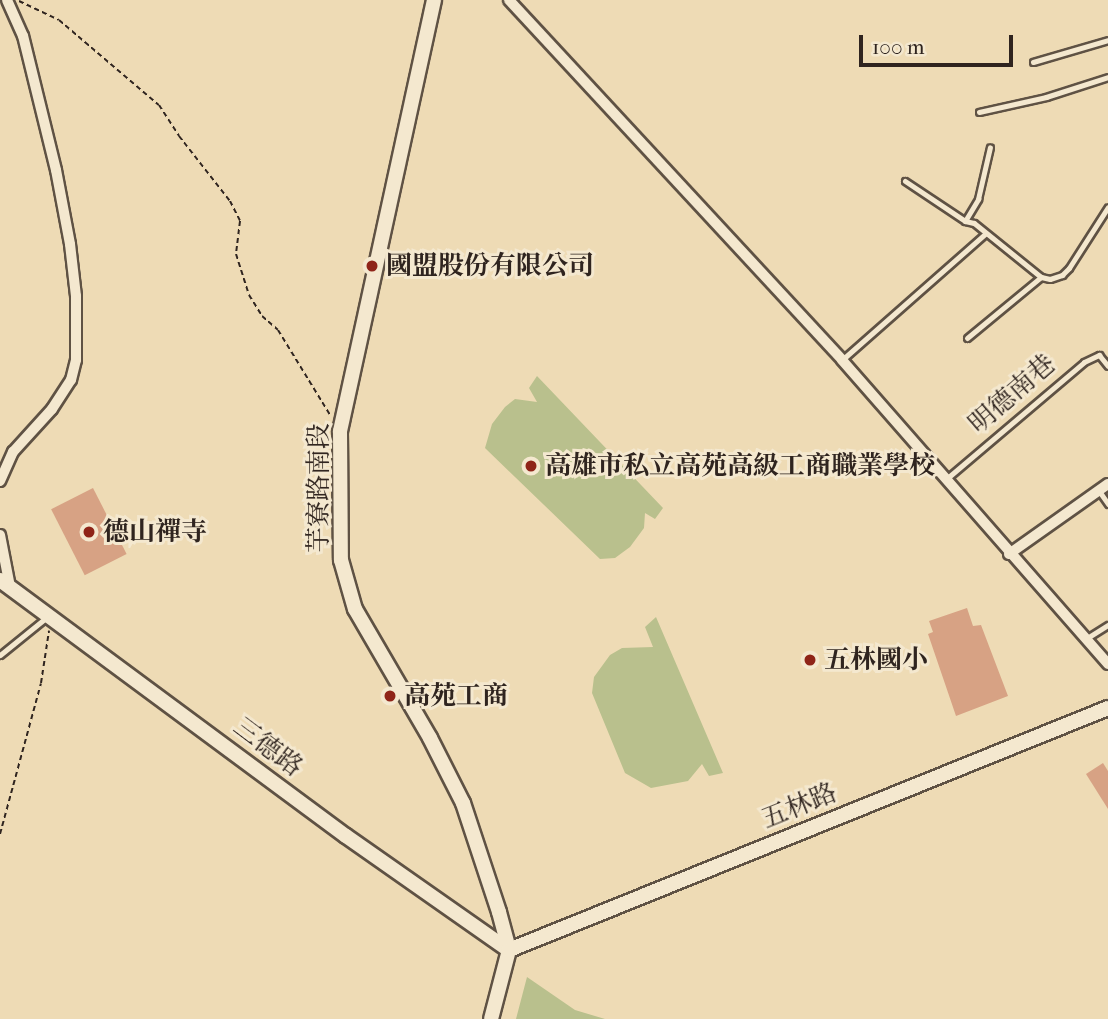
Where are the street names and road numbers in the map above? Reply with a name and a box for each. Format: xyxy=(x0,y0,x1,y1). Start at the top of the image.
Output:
street label: 明德南巷 xyxy=(963,348,1061,440)
street label: 芋寮路南段 xyxy=(303,423,335,553)
street label: 三德路 xyxy=(227,711,309,783)
street label: 五林路 xyxy=(757,777,841,835)

